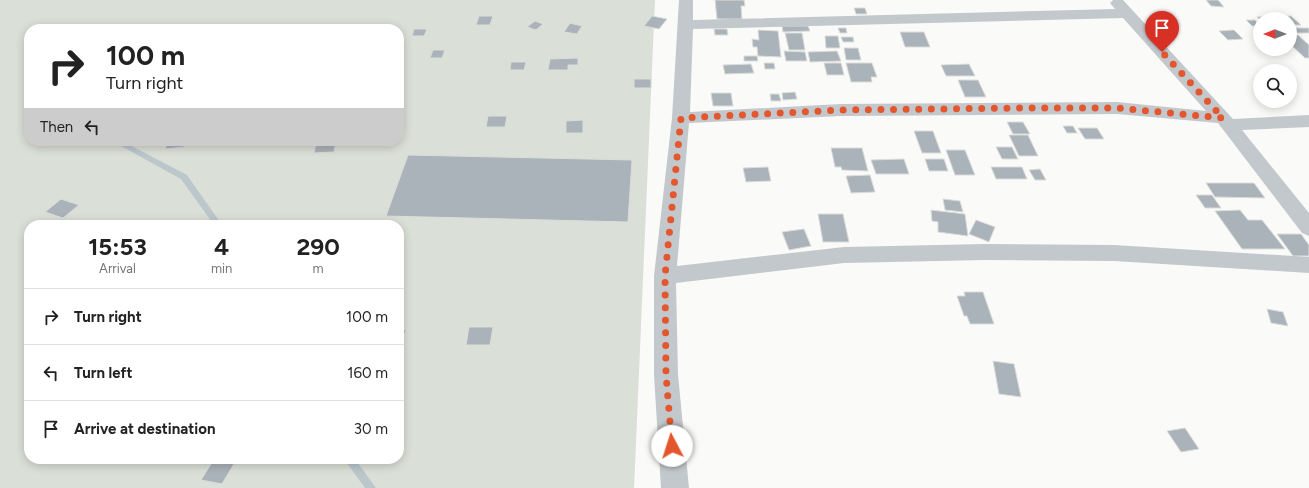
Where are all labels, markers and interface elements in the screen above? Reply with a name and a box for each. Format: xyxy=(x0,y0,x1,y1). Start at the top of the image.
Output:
pin xyxy=(1145,11,1179,52)
north arrow xyxy=(1253,12,1297,56)
map controls xyxy=(1253,12,1297,108)
icon: arrive xyxy=(1151,17,1173,39)
text: 100 m xyxy=(106,38,185,72)
icon: right xyxy=(40,40,92,92)
button: search xyxy=(1253,64,1297,108)
text: Turn right xyxy=(106,72,183,94)
icon: left xyxy=(81,116,103,138)
text: Then xyxy=(40,118,73,136)
text: 15:53 xyxy=(88,232,147,261)
text: 4 xyxy=(214,232,229,261)
text: 290 xyxy=(296,232,340,261)
text: Arrival xyxy=(99,261,136,276)
text: min xyxy=(211,261,232,276)
text: m xyxy=(313,261,324,276)
icon: right xyxy=(40,306,62,328)
text: Turn right xyxy=(74,308,142,326)
text: 100 m xyxy=(346,308,388,326)
icon: left xyxy=(40,362,62,384)
text: Turn left xyxy=(74,364,132,382)
text: 160 m xyxy=(347,364,388,382)
icon: arrive xyxy=(40,418,62,440)
text: Arrive at destination xyxy=(74,420,215,438)
text: 30 m xyxy=(354,420,388,438)
position arrow xyxy=(651,425,693,467)

